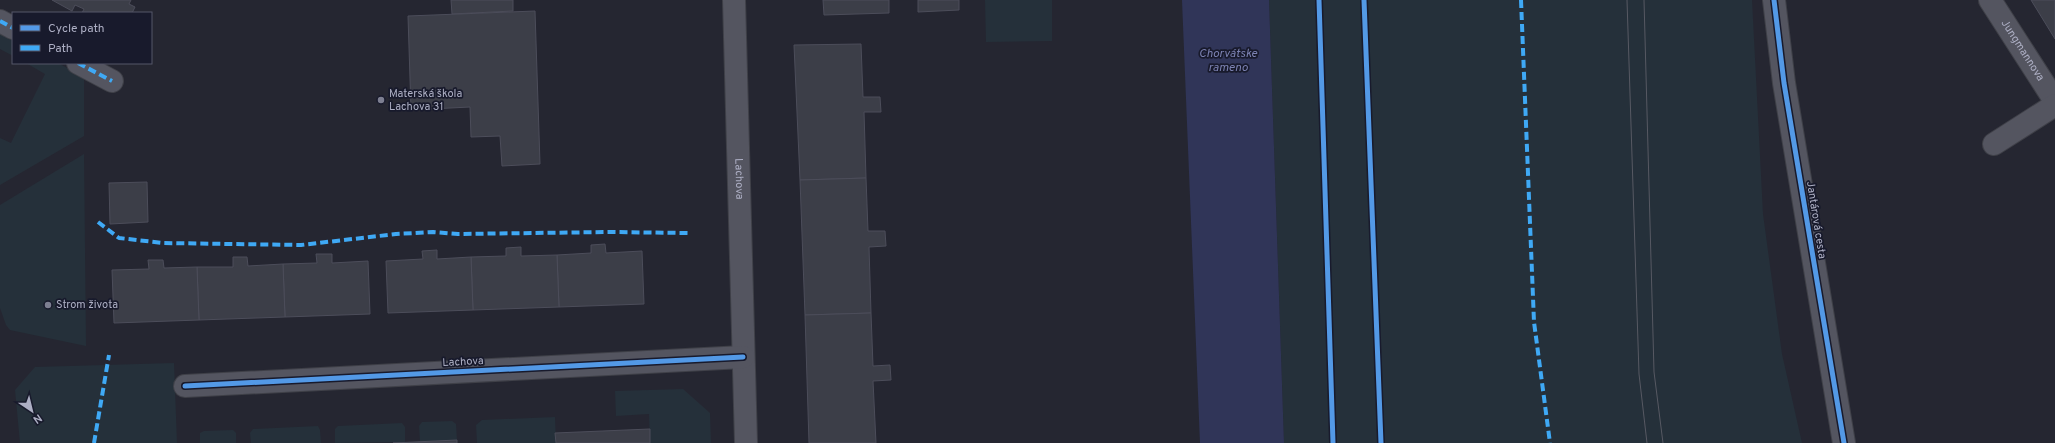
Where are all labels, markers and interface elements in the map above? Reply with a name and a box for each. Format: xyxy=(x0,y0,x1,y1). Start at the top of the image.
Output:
legend xyxy=(12,12,152,64)
street label: Jungmannova xyxy=(1998,17,2047,84)
text: Cycle path xyxy=(48,21,105,37)
text: Path xyxy=(48,41,73,57)
water label: Chorvátske rameno xyxy=(1199,46,1258,76)
place label: Materská škola Lachova 31 xyxy=(389,87,462,114)
marker: Materská škola Lachova 31 xyxy=(376,95,386,105)
street label: Lachova xyxy=(731,158,746,200)
street label: Jantárová cesta xyxy=(1803,180,1829,260)
place label: Strom života xyxy=(56,298,118,312)
marker: Strom života xyxy=(43,300,53,310)
street label: Lachova xyxy=(442,354,484,370)
north arrow xyxy=(12,391,52,431)
text: N xyxy=(30,410,44,426)

